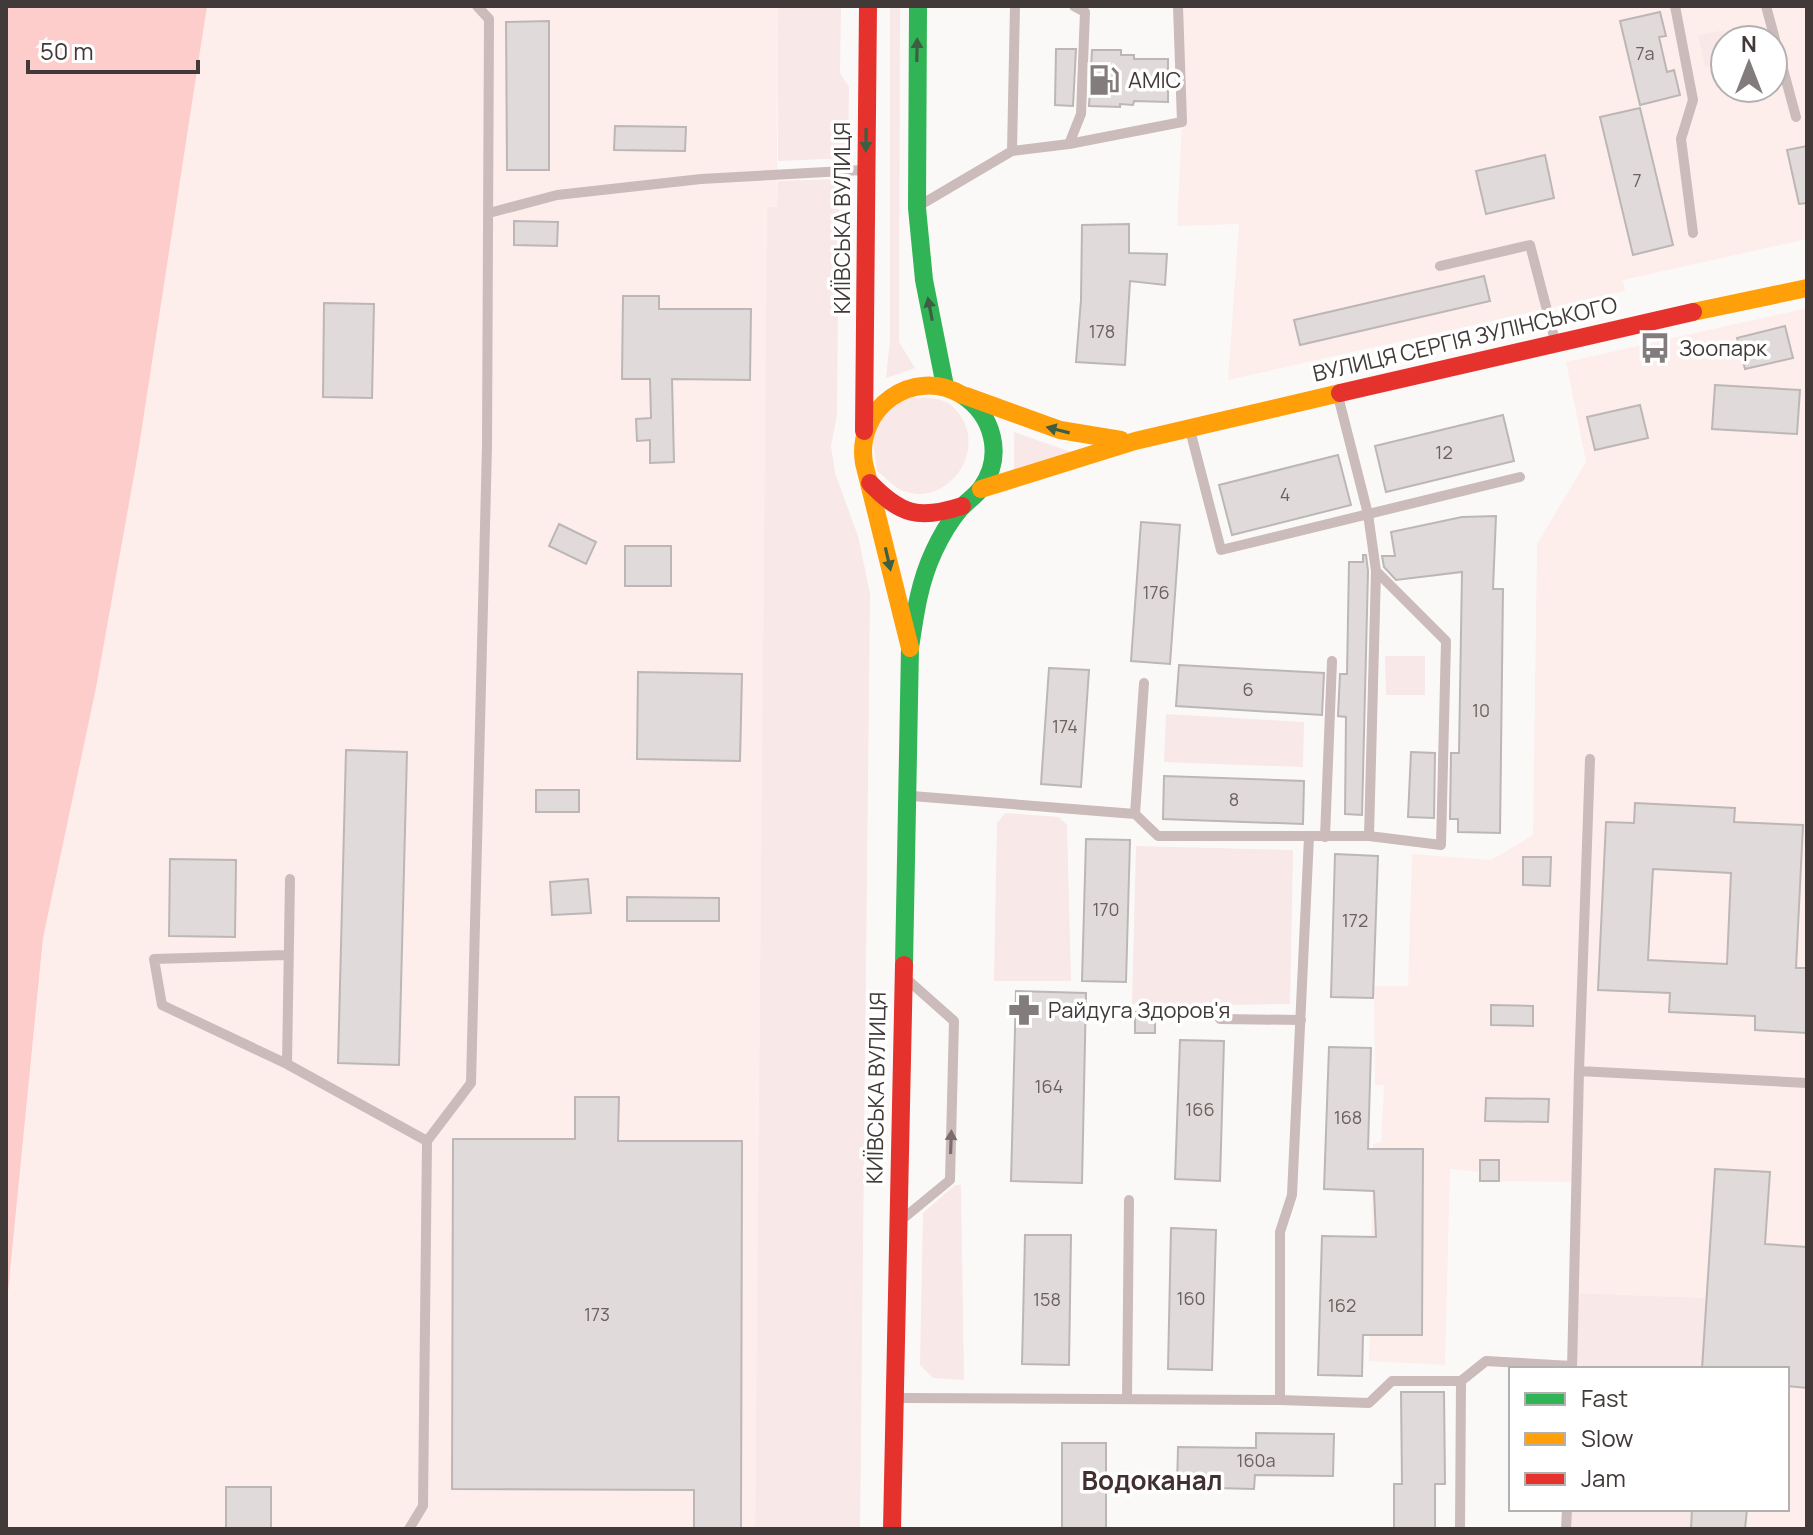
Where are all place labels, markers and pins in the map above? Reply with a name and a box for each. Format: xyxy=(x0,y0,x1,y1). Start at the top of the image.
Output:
fuel station icon: АМІС xyxy=(1087,63,1121,97)
place label: АМІС xyxy=(1128,65,1181,95)
bus stop icon: Зоопарк xyxy=(1638,331,1672,365)
place label: Зоопарк xyxy=(1679,333,1768,363)
pharmacy icon: Райдуга Здоров'я xyxy=(1007,993,1041,1027)
place label: Райдуга Здоров'я xyxy=(1048,995,1231,1025)

